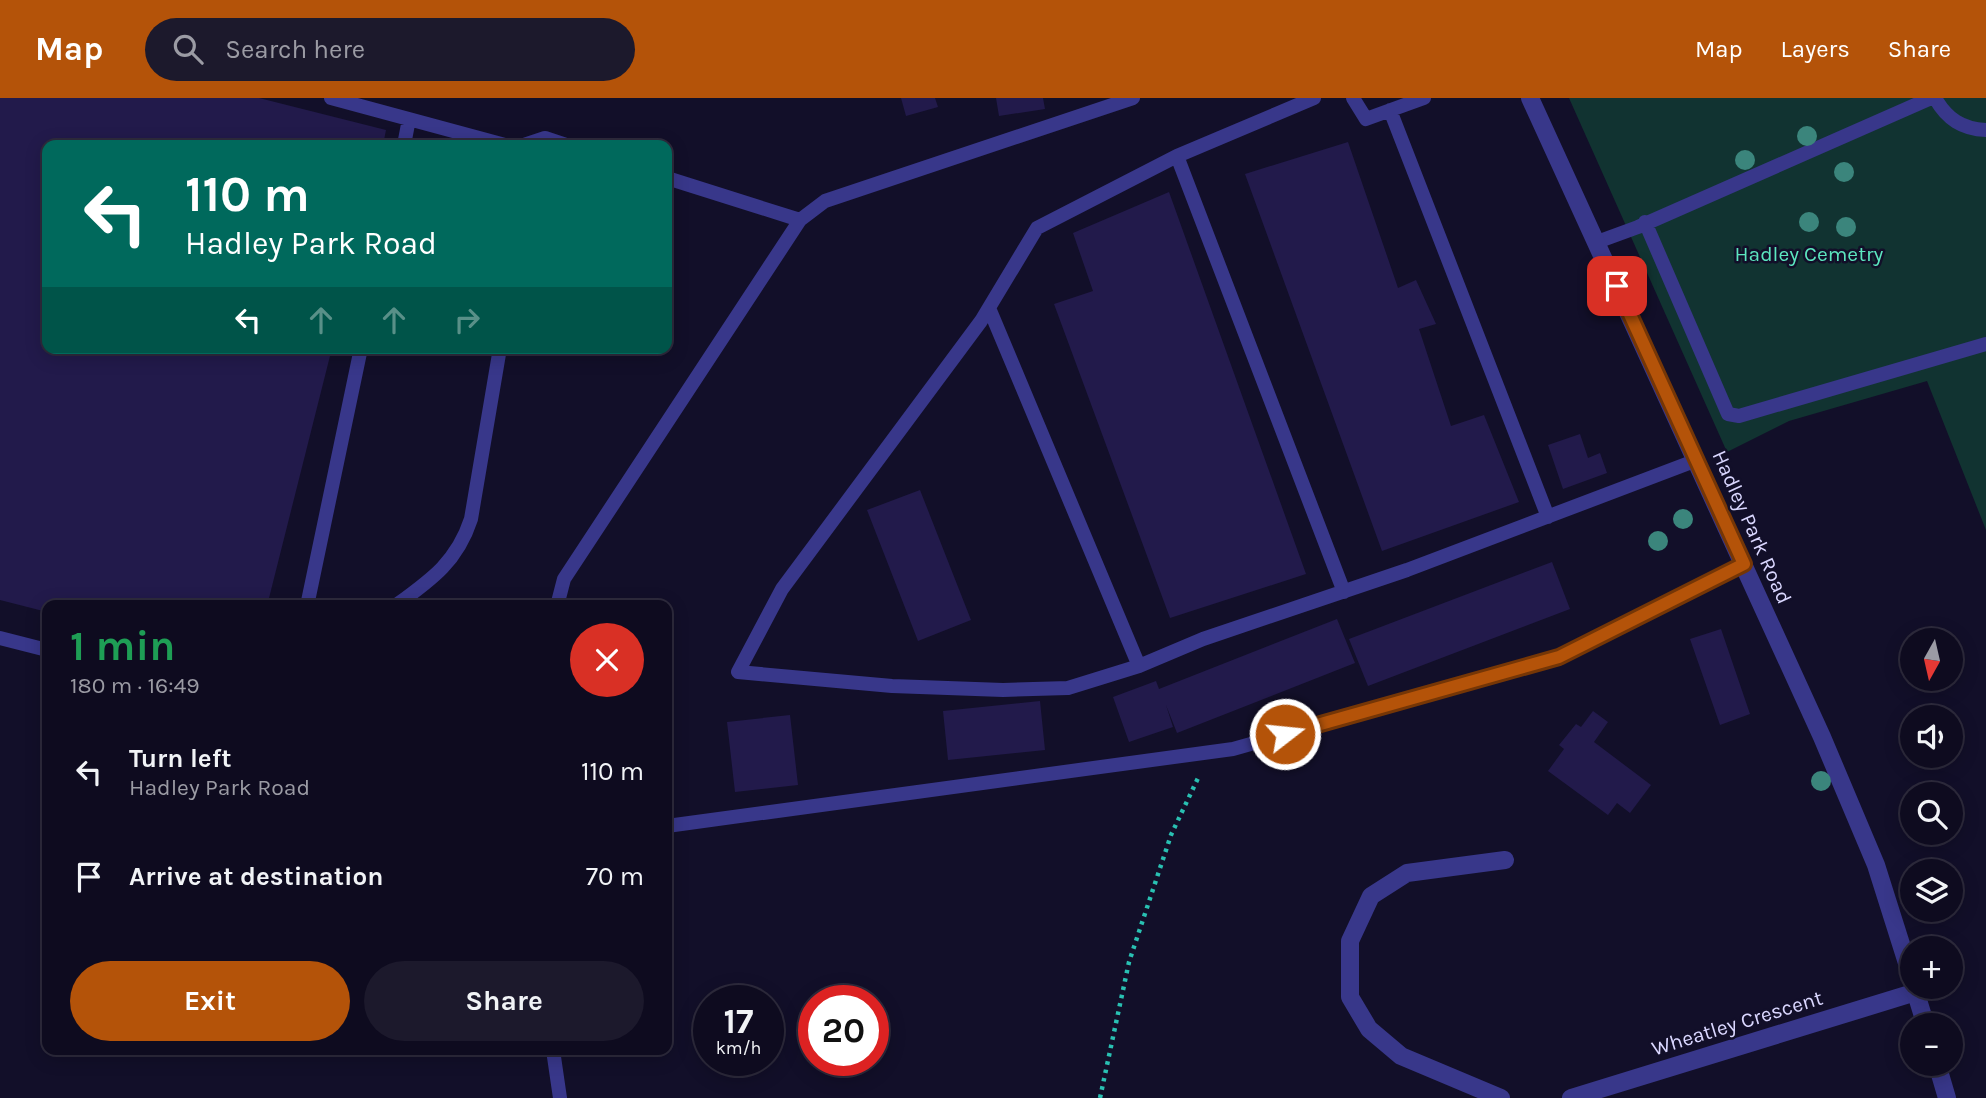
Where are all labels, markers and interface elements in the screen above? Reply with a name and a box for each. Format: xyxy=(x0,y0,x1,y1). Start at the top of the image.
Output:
search box xyxy=(145,18,635,81)
text: Map xyxy=(35,30,103,68)
icon: search xyxy=(169,30,207,68)
text: Search here xyxy=(225,34,365,65)
text: Map xyxy=(1695,35,1743,63)
text: Layers xyxy=(1781,35,1850,63)
text: Share xyxy=(1888,35,1951,63)
text: 110 m xyxy=(185,166,310,223)
icon: left xyxy=(70,168,161,259)
text: Hadley Park Road xyxy=(185,225,437,262)
park label: Hadley Cemetry xyxy=(1735,242,1884,266)
pin xyxy=(1587,256,1647,316)
icon: arrive xyxy=(1598,267,1636,305)
icon: left xyxy=(229,301,267,339)
icon: ahead xyxy=(302,301,340,339)
icon: ahead xyxy=(375,301,413,339)
icon: right xyxy=(448,301,486,339)
street label: Hadley Park Road xyxy=(1707,447,1797,607)
text: 1 min xyxy=(70,621,175,671)
button: close xyxy=(570,623,644,697)
north arrow xyxy=(1900,628,1964,691)
map controls xyxy=(1900,628,1963,1076)
text: 180 m · 16:49 xyxy=(70,672,200,699)
position arrow xyxy=(1248,697,1322,771)
button: sound xyxy=(1900,705,1963,768)
text: Turn left xyxy=(129,743,231,774)
icon: left xyxy=(70,753,108,791)
text: 110 m xyxy=(581,756,644,787)
text: Hadley Park Road xyxy=(129,774,310,801)
button: search xyxy=(1900,782,1963,845)
icon: arrive xyxy=(70,858,108,896)
button: layers xyxy=(1900,859,1963,922)
text: Arrive at destination xyxy=(129,861,383,892)
text: 70 m xyxy=(586,861,644,892)
button: + xyxy=(1900,936,1963,999)
button: Exit xyxy=(70,961,350,1041)
button: Share xyxy=(364,961,644,1041)
speed limit sign: 20 xyxy=(798,985,889,1076)
street label: Wheatley Crescent xyxy=(1649,986,1826,1060)
text: 17 xyxy=(724,1001,753,1042)
button: − xyxy=(1900,1013,1963,1076)
text: km/h xyxy=(716,1037,761,1059)

